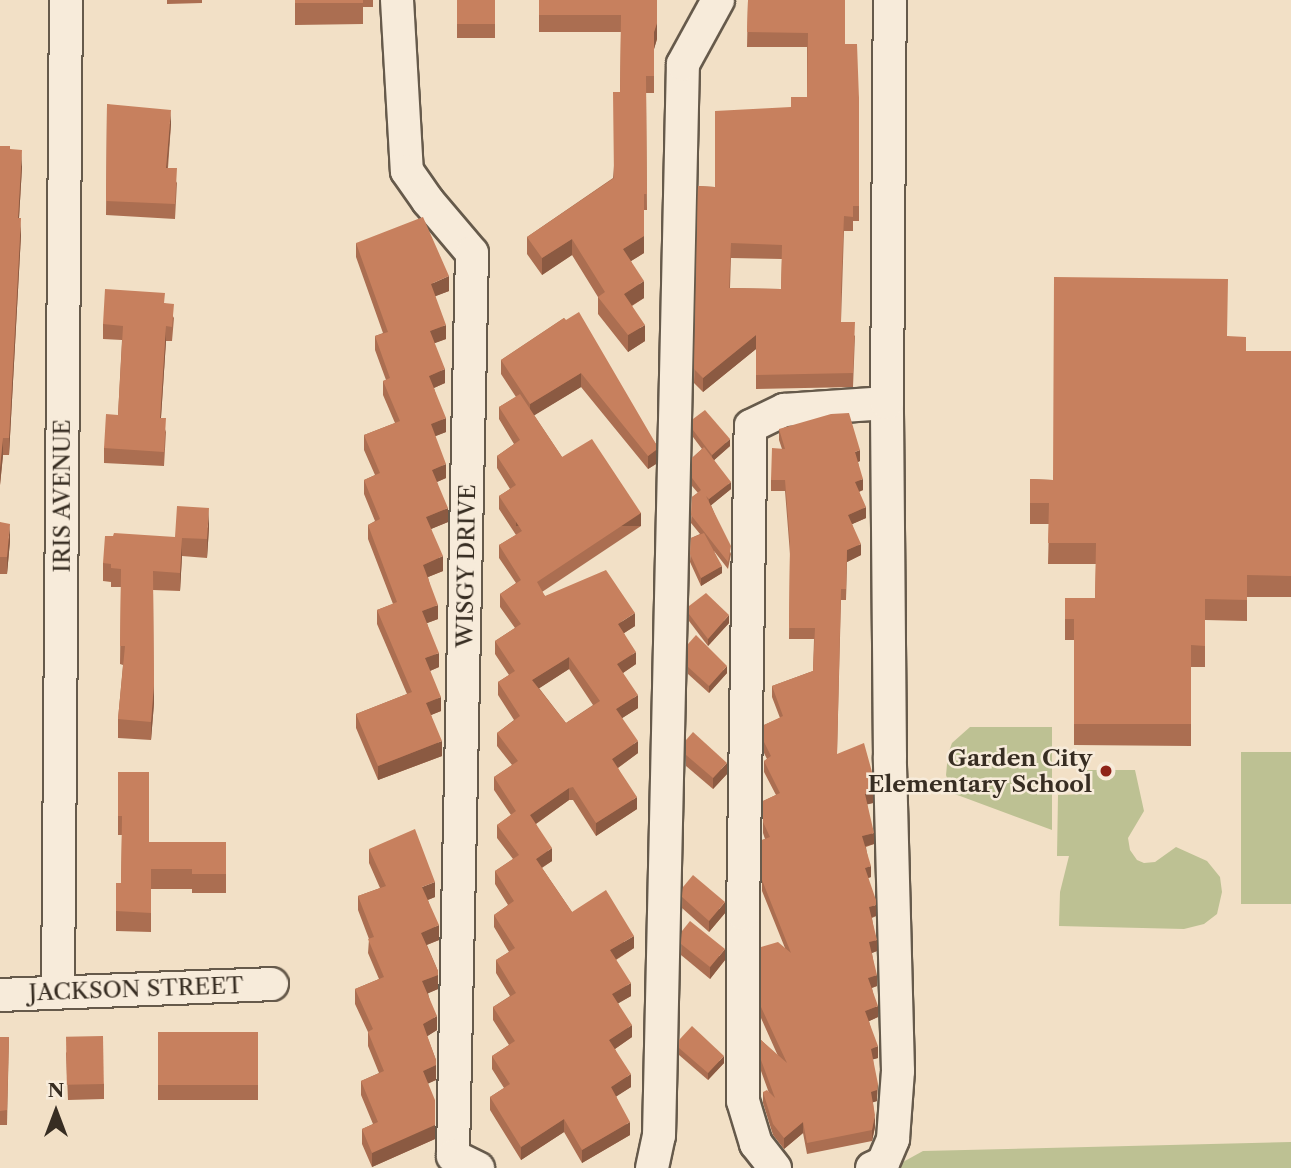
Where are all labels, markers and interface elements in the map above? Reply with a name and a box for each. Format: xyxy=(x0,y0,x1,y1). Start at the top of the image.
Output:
street label: IRIS AVENUE xyxy=(48,419,76,573)
street label: WISGY DRIVE xyxy=(451,483,481,649)
place label: Garden City Elementary School xyxy=(867,744,1092,798)
marker: Garden City Elementary School xyxy=(1098,763,1114,779)
street label: JACKSON STREET xyxy=(28,971,244,1007)
north arrow xyxy=(21,1077,91,1147)
text: N xyxy=(48,1079,64,1102)

